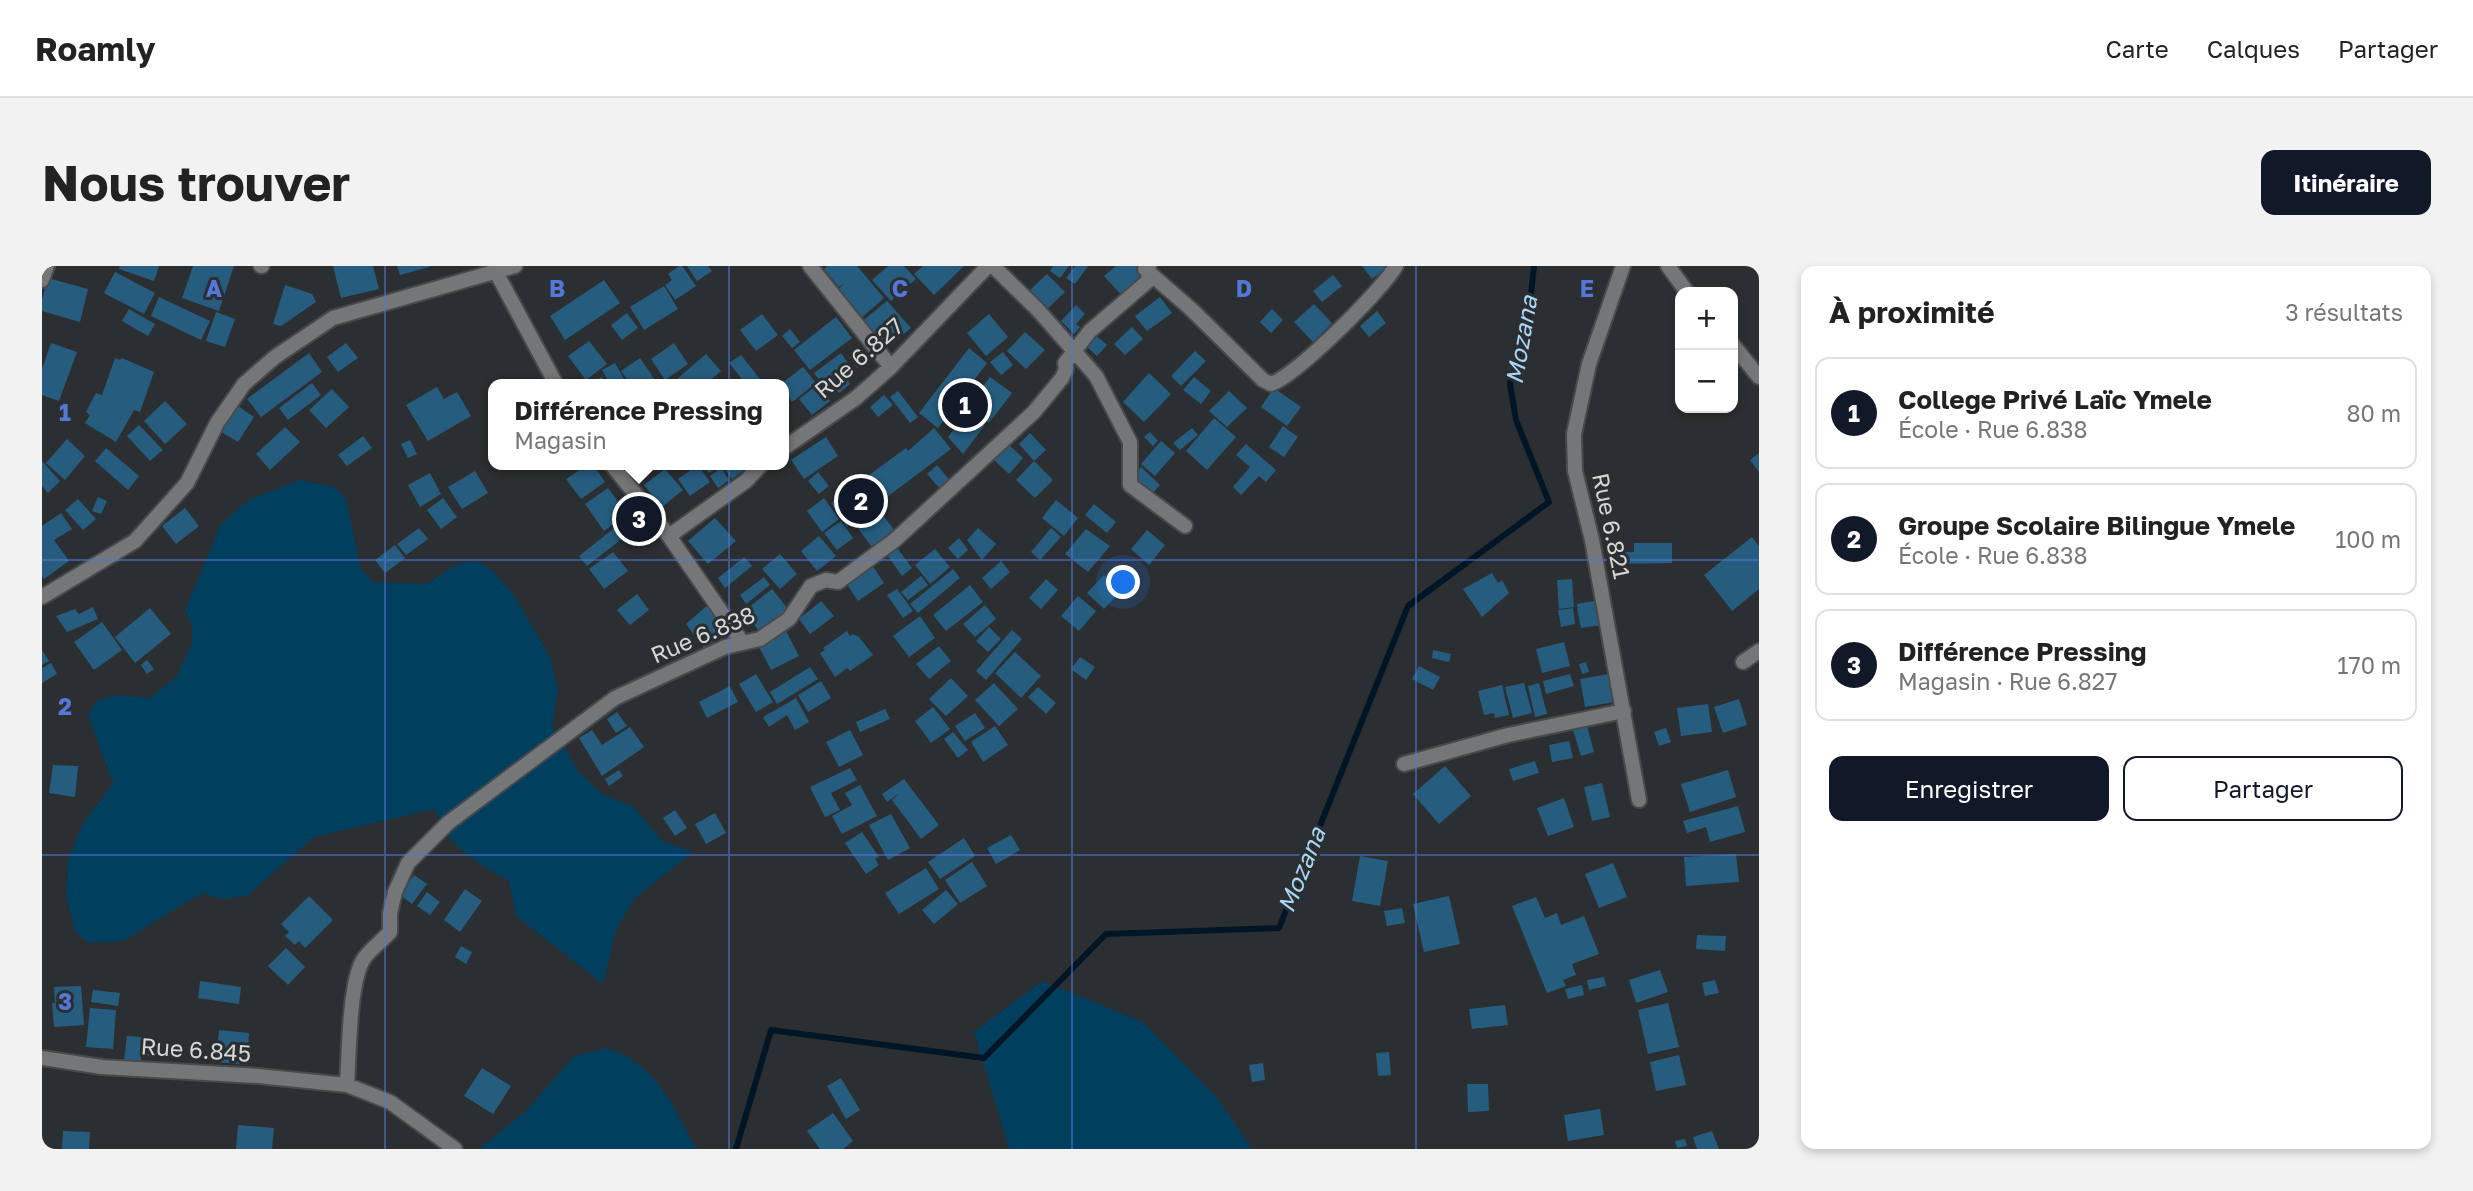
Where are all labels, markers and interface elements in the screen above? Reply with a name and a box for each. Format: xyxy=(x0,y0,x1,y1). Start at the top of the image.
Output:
text: Roamly xyxy=(35,29,155,68)
text: Carte xyxy=(2105,34,2169,63)
text: Calques xyxy=(2207,34,2300,63)
text: Partager xyxy=(2338,34,2438,63)
button: Itinéraire xyxy=(2261,150,2431,215)
text: Nous trouver xyxy=(42,153,350,212)
text: A xyxy=(206,274,223,302)
text: B xyxy=(549,274,565,302)
text: C xyxy=(892,274,908,302)
text: D xyxy=(1236,274,1252,302)
text: E xyxy=(1580,274,1594,302)
map controls xyxy=(1675,287,1738,413)
button: + xyxy=(1675,287,1738,350)
water label: Mozana xyxy=(1499,292,1543,386)
text: À proximité xyxy=(1829,294,1995,330)
text: 3 résultats xyxy=(2285,298,2403,326)
street label: Rue 6.827 xyxy=(808,311,908,403)
button: − xyxy=(1675,350,1738,413)
popup xyxy=(488,379,789,470)
pin: 1 xyxy=(942,379,988,431)
text: College Privé Laïc Ymele xyxy=(1898,384,2212,415)
text: Différence Pressing xyxy=(514,395,763,426)
text: 1 xyxy=(59,398,71,426)
text: 1 xyxy=(1848,399,1860,427)
text: 80 m xyxy=(2347,399,2401,427)
text: École · Rue 6.838 xyxy=(1898,415,2088,443)
text: Magasin xyxy=(514,426,607,454)
street label: Rue 6.821 xyxy=(1587,470,1637,581)
pin: 2 xyxy=(838,475,884,527)
pin: 3 xyxy=(616,493,662,545)
text: Groupe Scolaire Bilingue Ymele xyxy=(1898,510,2295,541)
text: 2 xyxy=(1847,525,1861,553)
text: 100 m xyxy=(2335,525,2401,553)
text: École · Rue 6.838 xyxy=(1898,541,2088,569)
your location xyxy=(1106,565,1140,599)
street label: Rue 6.838 xyxy=(646,600,759,669)
text: Différence Pressing xyxy=(1898,636,2147,667)
text: 3 xyxy=(1847,651,1861,679)
text: 170 m xyxy=(2337,651,2401,679)
text: Magasin · Rue 6.827 xyxy=(1898,667,2117,695)
text: 2 xyxy=(58,692,72,720)
button: Enregistrer xyxy=(1829,756,2109,821)
button: Partager xyxy=(2123,756,2403,821)
water label: Mozana xyxy=(1270,821,1331,916)
text: 3 xyxy=(58,987,72,1015)
street label: Rue 6.845 xyxy=(140,1031,252,1067)

